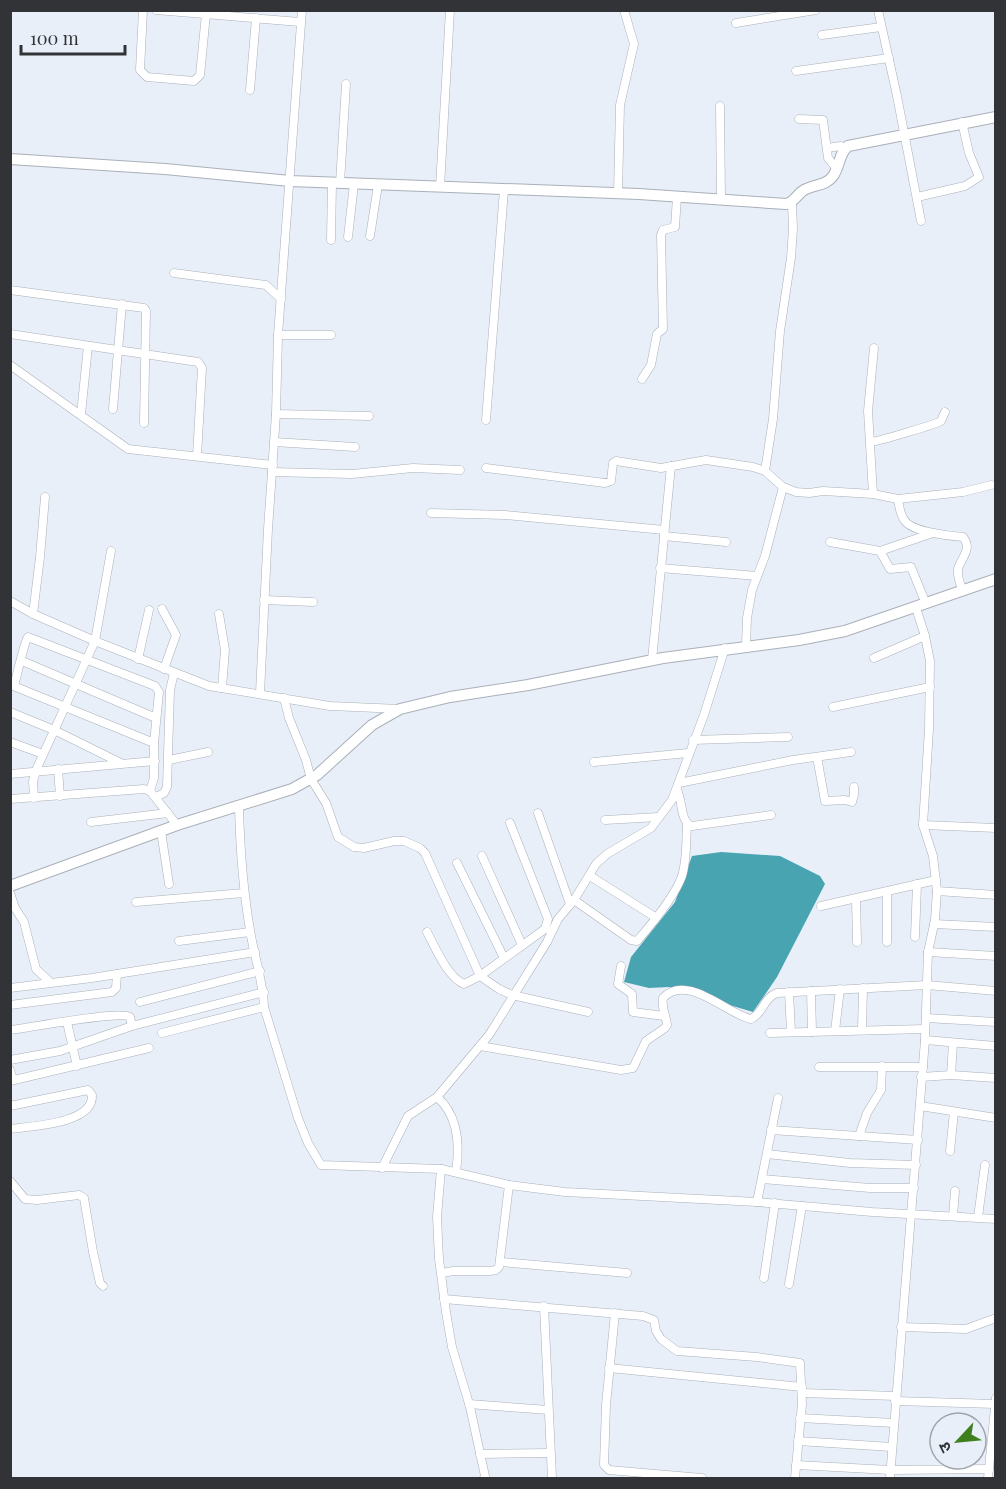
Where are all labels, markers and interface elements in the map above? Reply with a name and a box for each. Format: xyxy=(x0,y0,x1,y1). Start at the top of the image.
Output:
scale bar xyxy=(21,18,124,56)
text: 100 m xyxy=(30,26,79,50)
north arrow xyxy=(928,1411,988,1471)
text: उ xyxy=(932,1438,956,1457)

